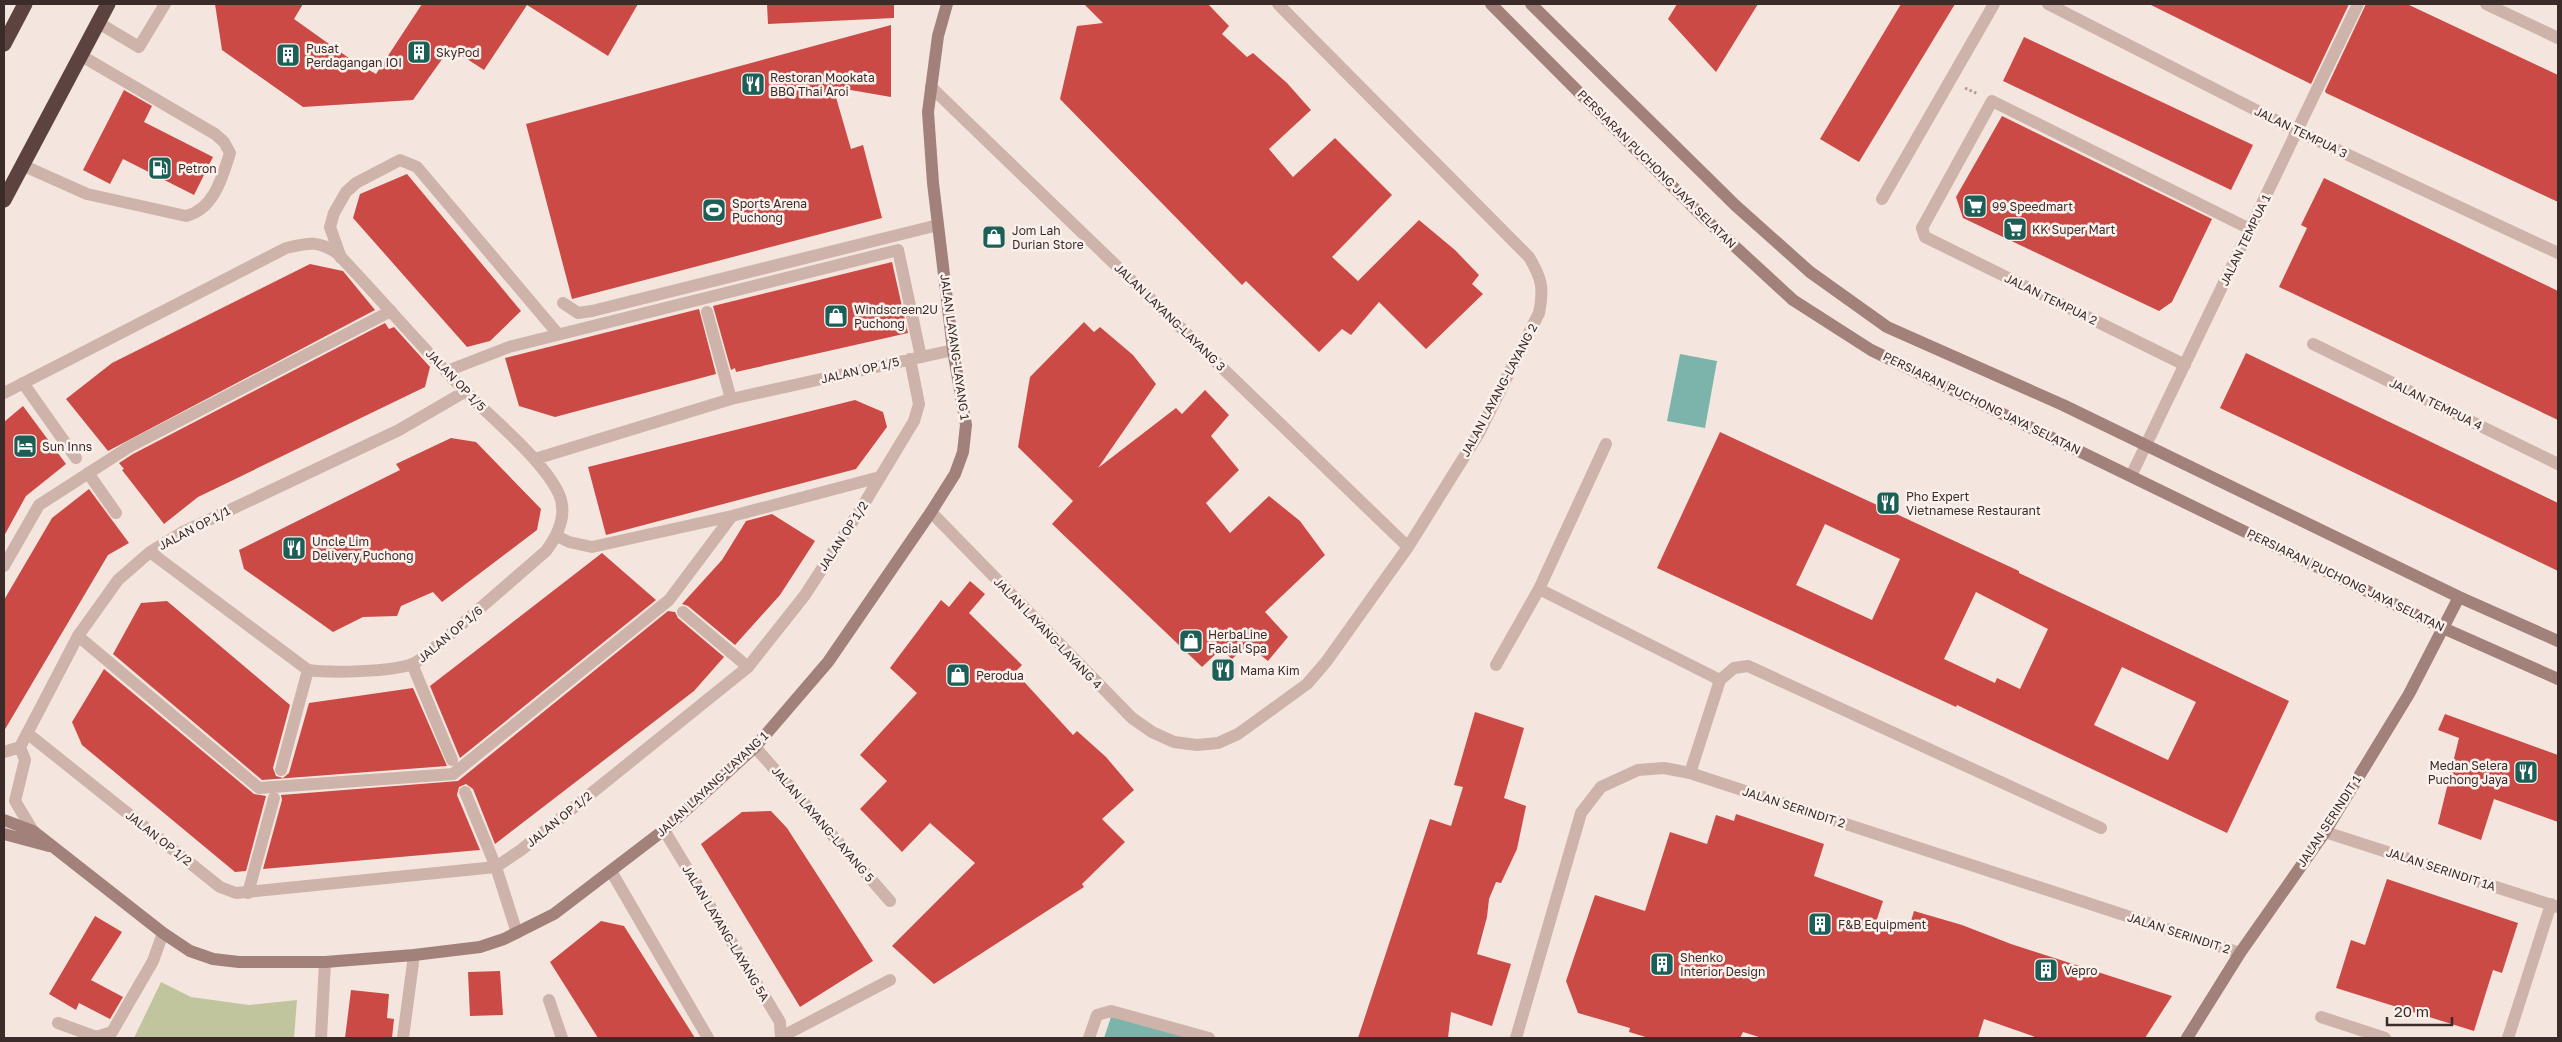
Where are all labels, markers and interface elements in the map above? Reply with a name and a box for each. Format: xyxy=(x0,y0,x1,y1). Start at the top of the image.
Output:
building icon: SkyPod xyxy=(406,39,432,65)
place label: Pusat Perdagangan IOI xyxy=(306,41,402,70)
building icon: Pusat Perdagangan IOI xyxy=(275,42,301,68)
place label: SkyPod xyxy=(436,45,480,60)
place label: Restoran Mookata BBQ Thai Aroi xyxy=(770,70,875,99)
restaurant icon: Restoran Mookata BBQ Thai Aroi xyxy=(740,71,766,97)
street label: PERSIARAN PUCHONG JAYA SELATAN xyxy=(1575,87,1739,251)
street label: JALAN TEMPUA 3 xyxy=(2252,103,2350,161)
fuel station icon: Petron xyxy=(147,155,173,181)
place label: Petron xyxy=(178,161,217,176)
street label: JALAN TEMPUA 1 xyxy=(2216,192,2274,288)
supermarket icon: 99 Speedmart xyxy=(1962,193,1988,219)
place label: Sports Arena Puchong xyxy=(732,196,807,225)
sports icon: Sports Arena Puchong xyxy=(701,197,727,223)
place label: 99 Speedmart xyxy=(1992,199,2073,214)
supermarket icon: KK Super Mart xyxy=(2002,216,2028,242)
place label: KK Super Mart xyxy=(2032,222,2116,237)
place label: Jom Lah Durian Store xyxy=(1012,223,1084,252)
shop icon: Jom Lah Durian Store xyxy=(981,224,1007,250)
street label: JALAN LAYANG-LAYANG 3 xyxy=(1111,260,1229,374)
street label: JALAN TEMPUA 2 xyxy=(2002,270,2100,328)
street label: JALAN LAYANG-LAYANG 1 xyxy=(937,273,973,421)
place label: Windscreen2U Puchong xyxy=(854,302,938,331)
shop icon: Windscreen2U Puchong xyxy=(823,303,849,329)
street label: JALAN LAYANG-LAYANG 2 xyxy=(1458,321,1540,459)
street label: JALAN OP 1/5 xyxy=(423,346,489,414)
street label: PERSIARAN PUCHONG JAYA SELATAN xyxy=(1881,348,2083,458)
street label: JALAN OP 1/5 xyxy=(819,354,901,386)
street label: JALAN TEMPUA 4 xyxy=(2387,375,2485,433)
hotel icon: Sun Inns xyxy=(12,433,38,459)
place label: Sun Inns xyxy=(42,439,92,454)
place label: Pho Expert Vietnamese Restaurant xyxy=(1906,489,2041,518)
restaurant icon: Pho Expert Vietnamese Restaurant xyxy=(1875,490,1901,516)
street label: JALAN OP 1/2 xyxy=(815,498,871,574)
street label: JALAN OP 1/1 xyxy=(156,503,232,553)
street label: PERSIARAN PUCHONG JAYA SELATAN xyxy=(2245,525,2447,635)
place label: Uncle Lim Delivery Puchong xyxy=(312,534,414,563)
restaurant icon: Uncle Lim Delivery Puchong xyxy=(281,535,307,561)
street label: JALAN LAYANG-LAYANG 4 xyxy=(991,574,1105,692)
street label: JALAN OP 1/6 xyxy=(414,602,486,666)
place label: HerbaLine Facial Spa xyxy=(1208,627,1267,656)
shop icon: HerbaLine Facial Spa xyxy=(1178,628,1204,654)
restaurant icon: Mama Kim xyxy=(1210,657,1236,683)
shop icon: Perodua xyxy=(945,662,971,688)
place label: Mama Kim xyxy=(1240,663,1300,678)
place label: Perodua xyxy=(976,668,1024,683)
street label: JALAN LAYANG-LAYANG 1 xyxy=(653,728,771,840)
place label: Medan Selera Puchong Jaya xyxy=(2428,758,2508,787)
restaurant icon: Medan Selera Puchong Jaya xyxy=(2513,759,2539,785)
street label: JALAN LAYANG-LAYANG 5 xyxy=(769,763,877,885)
street label: JALAN SERINDIT 1 xyxy=(2294,772,2364,870)
street label: JALAN SERINDIT 2 xyxy=(1741,783,1847,831)
street label: JALAN OP 1/2 xyxy=(523,788,595,850)
street label: JALAN OP 1/2 xyxy=(123,807,195,869)
street label: JALAN SERINDIT 1A xyxy=(2384,844,2498,894)
street label: JALAN LAYANG-LAYANG 5A xyxy=(679,862,773,1004)
street label: JALAN SERINDIT 2 xyxy=(2126,909,2232,957)
building icon: F&B Equipment xyxy=(1807,911,1833,937)
place label: F&B Equipment xyxy=(1838,917,1926,932)
place label: Shenko Interior Design xyxy=(1680,950,1765,979)
building icon: Shenko Interior Design xyxy=(1649,951,1675,977)
building icon: Vepro xyxy=(2033,957,2059,983)
place label: Vepro xyxy=(2064,963,2097,978)
scale bar xyxy=(2387,994,2452,1026)
text: 20 m xyxy=(2394,1002,2429,1020)

